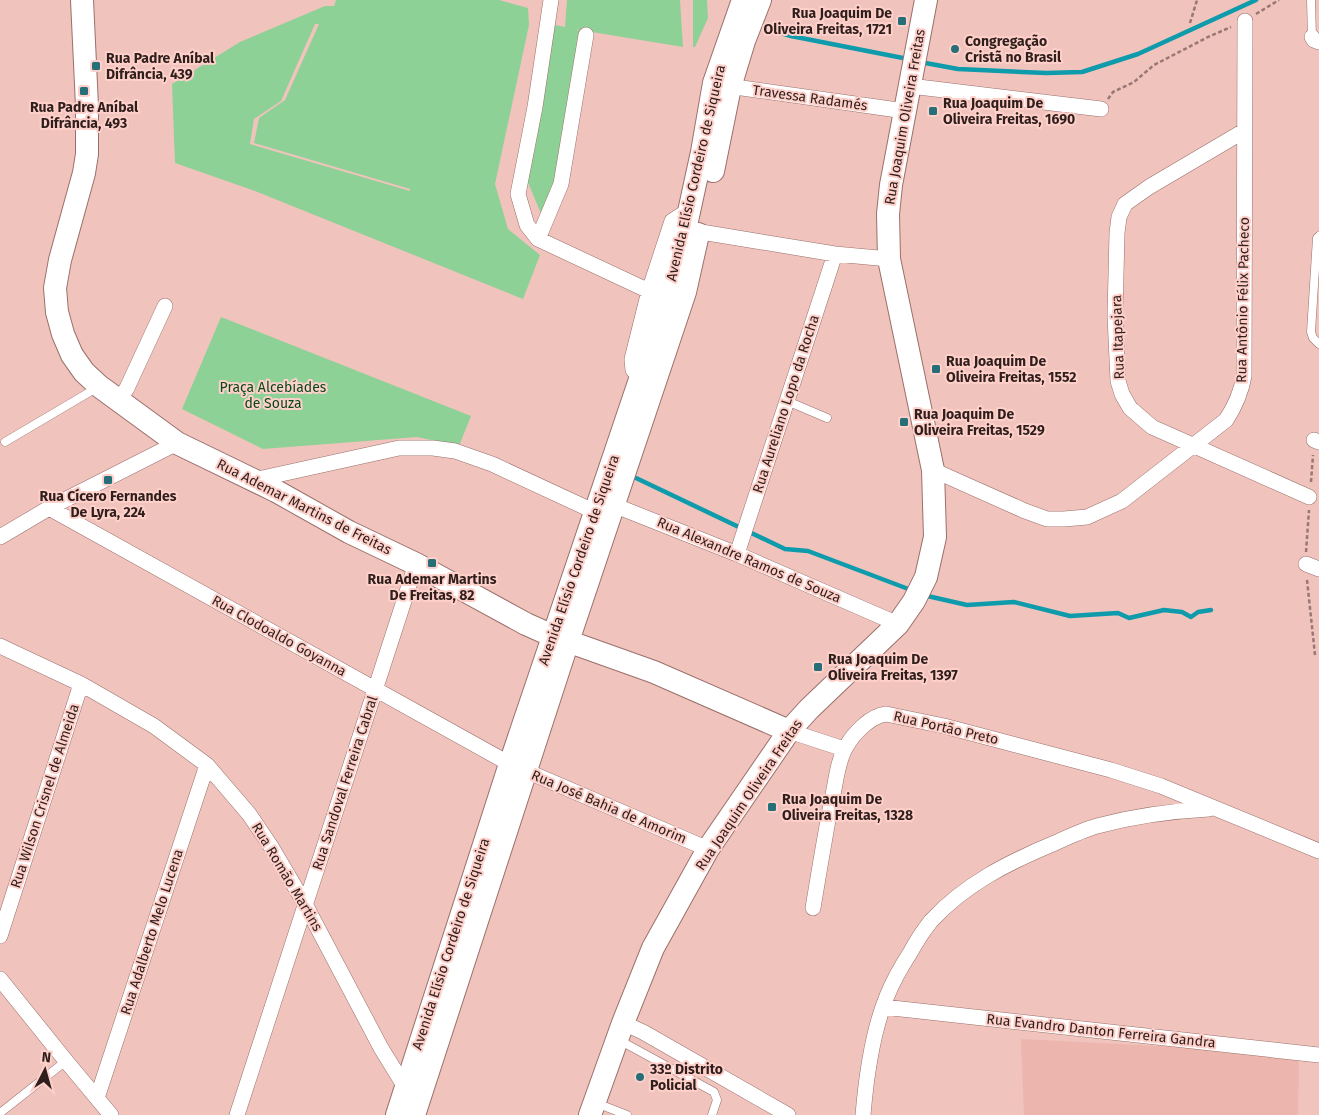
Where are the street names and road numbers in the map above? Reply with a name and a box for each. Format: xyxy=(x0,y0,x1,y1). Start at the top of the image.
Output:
street label: Rua Joaquim Oliveira Freitas xyxy=(881,27,929,206)
street label: Avenida Elísio Cordeiro de Siqueira xyxy=(663,63,729,283)
street label: Travessa Radamés xyxy=(751,82,869,115)
street label: Rua Antônio Félix Pacheco xyxy=(1233,217,1253,383)
street label: Rua Itapejara xyxy=(1108,294,1128,380)
street label: Rua Aureliano Lopo da Rocha xyxy=(749,313,823,495)
street label: Avenida Elísio Cordeiro de Siqueira xyxy=(535,452,623,668)
street label: Rua Ademar Martins de Freitas xyxy=(214,455,395,559)
street label: Rua Alexandre Ramos de Souza xyxy=(654,513,844,607)
street label: Rua Clodoaldo Goyanna xyxy=(209,592,349,680)
street label: Rua Sandoval Ferreira Cabral xyxy=(309,694,381,872)
street label: Rua Wilson Crisnel de Almeida xyxy=(7,702,83,890)
street label: Rua Portão Preto xyxy=(892,708,1000,748)
street label: Rua Joaquim Oliveira Freitas xyxy=(692,716,806,874)
street label: Rua José Bahia de Amorim xyxy=(529,767,689,847)
street label: Rua Romão Martins xyxy=(248,820,326,935)
street label: Avenida Elísio Cordeiro de Siqueira xyxy=(409,836,493,1052)
street label: Rua Adalberto Melo Lucena xyxy=(117,847,187,1017)
street label: Rua Evandro Danton Ferreira Gandra xyxy=(986,1011,1216,1051)

